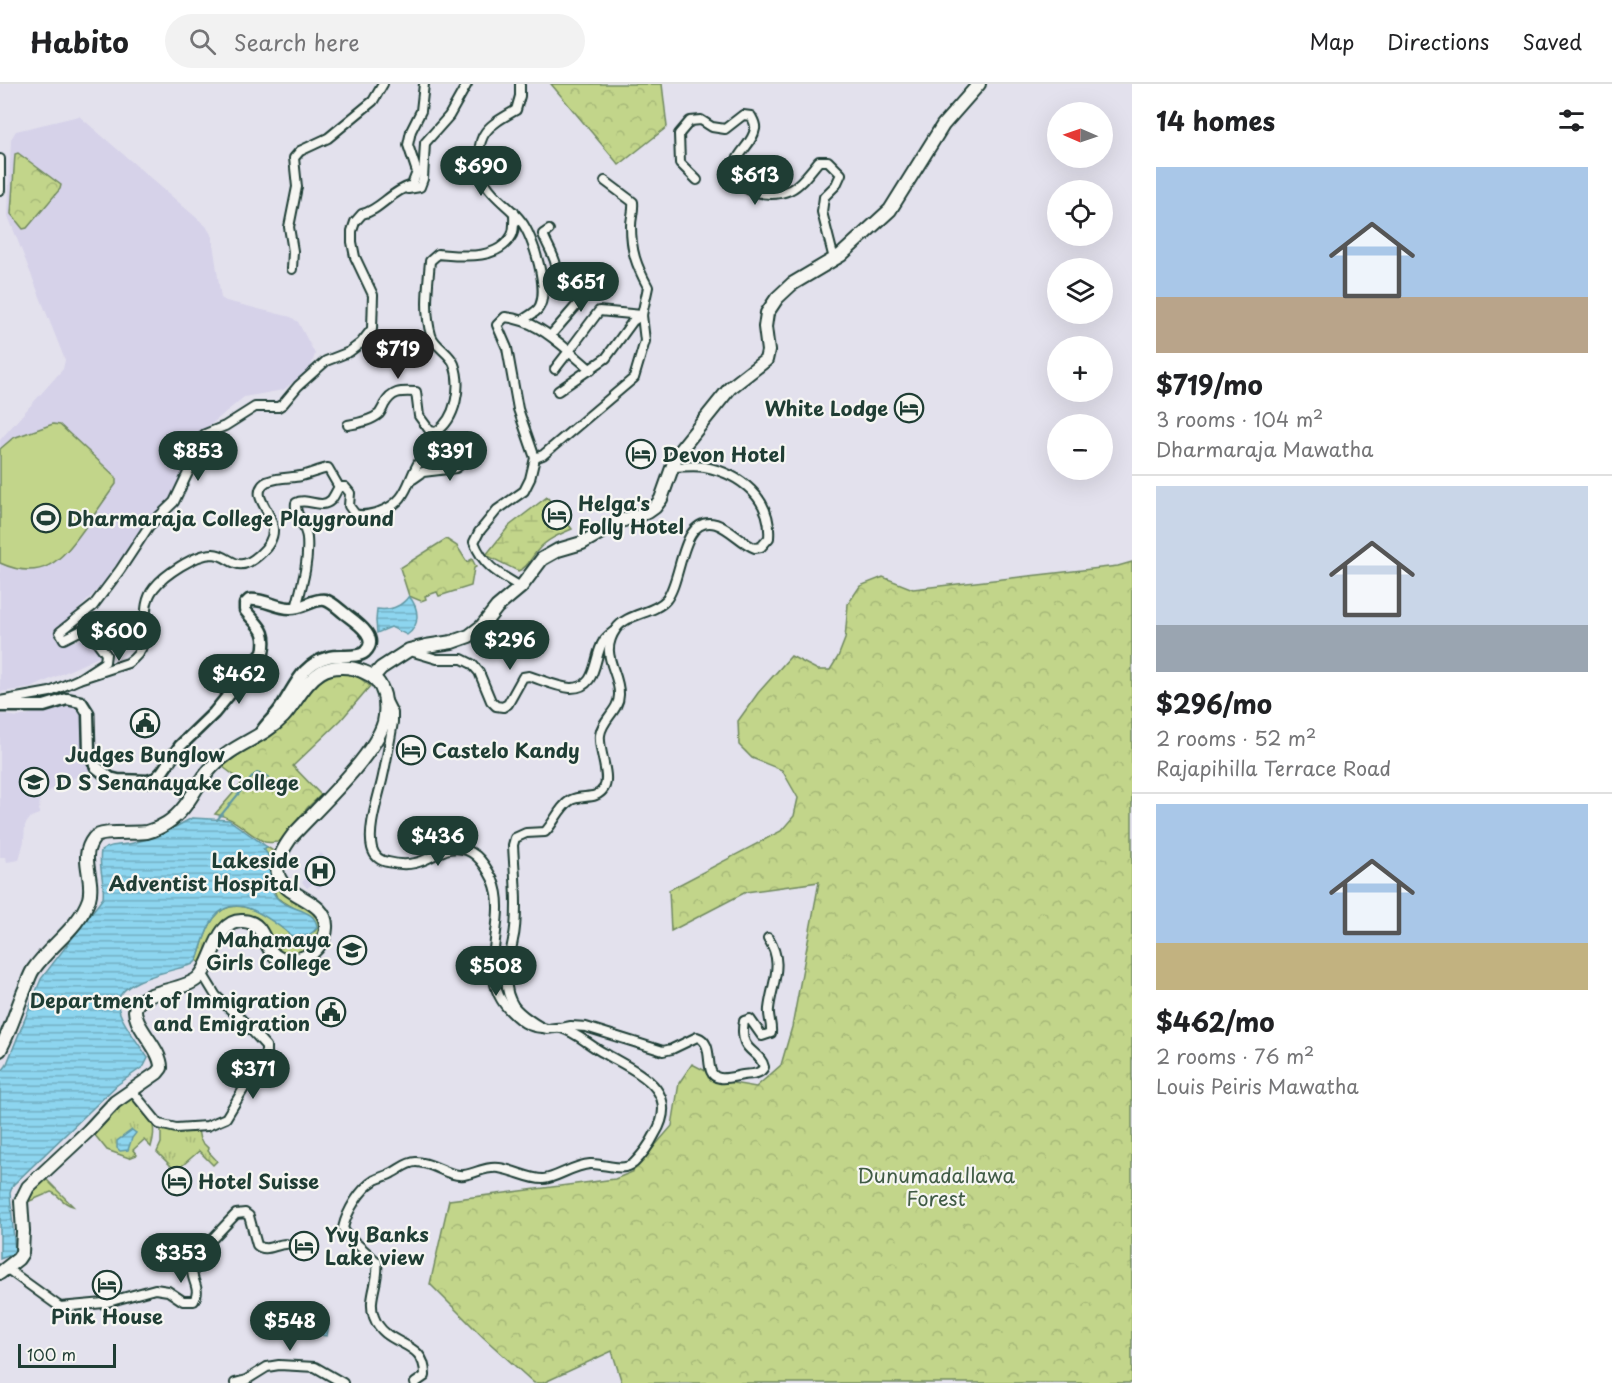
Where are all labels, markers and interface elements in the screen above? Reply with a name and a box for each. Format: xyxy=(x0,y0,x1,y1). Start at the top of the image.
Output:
search box xyxy=(165,14,585,68)
text: Habito xyxy=(30,20,129,63)
icon: search xyxy=(186,25,219,58)
text: Search here xyxy=(234,25,360,58)
text: Map xyxy=(1309,25,1354,57)
text: Directions xyxy=(1387,25,1489,57)
text: Saved xyxy=(1522,25,1582,57)
text: 14 homes xyxy=(1156,101,1275,140)
north arrow xyxy=(1047,102,1113,168)
map controls xyxy=(1047,102,1113,480)
icon: filters xyxy=(1555,104,1588,137)
pin: $690 xyxy=(445,146,517,197)
text: $690 xyxy=(454,150,508,180)
pin: $613 xyxy=(719,155,791,206)
text: $613 xyxy=(731,159,779,189)
button: locate xyxy=(1047,180,1113,246)
icon: home xyxy=(1318,206,1426,314)
button: layers xyxy=(1047,258,1113,324)
pin: $651 xyxy=(545,262,617,313)
text: $651 xyxy=(557,266,605,296)
pin: $719 xyxy=(362,329,434,380)
text: $719 xyxy=(376,333,420,363)
button: + xyxy=(1047,336,1113,402)
text: $719/mo xyxy=(1156,365,1263,404)
hotel icon: White Lodge xyxy=(893,392,925,424)
place label: White Lodge xyxy=(765,393,888,423)
text: 3 rooms · 104 m² xyxy=(1156,404,1323,434)
button: − xyxy=(1047,414,1113,480)
pin: $853 xyxy=(162,431,234,482)
pin: $391 xyxy=(414,431,486,482)
text: Dharmaraja Mawatha xyxy=(1156,434,1373,464)
text: $853 xyxy=(173,435,223,465)
text: $391 xyxy=(427,435,473,465)
hotel icon: Devon Hotel xyxy=(625,438,657,470)
place label: Devon Hotel xyxy=(662,439,785,469)
place label: Helga's Folly Hotel xyxy=(578,488,684,541)
hotel icon: Helga's Folly Hotel xyxy=(541,499,573,531)
sports icon: Dharmaraja College Playground xyxy=(30,502,62,534)
place label: Dharmaraja College Playground xyxy=(67,503,394,533)
icon: home xyxy=(1318,525,1426,633)
pin: $600 xyxy=(83,611,155,662)
text: $600 xyxy=(91,615,147,645)
pin: $296 xyxy=(474,620,546,671)
text: $296 xyxy=(484,624,536,654)
pin: $462 xyxy=(203,654,275,705)
text: $462 xyxy=(212,658,266,688)
text: $296/mo xyxy=(1156,684,1272,723)
public building icon: Judges Bunglow xyxy=(129,707,161,739)
text: 2 rooms · 52 m² xyxy=(1156,723,1316,753)
hotel icon: Castelo Kandy xyxy=(395,734,427,766)
place label: Castelo Kandy xyxy=(432,735,580,765)
place label: Judges Bunglow xyxy=(65,739,225,769)
text: Rajapihilla Terrace Road xyxy=(1156,753,1391,783)
school or university icon: D S Senanayake College xyxy=(18,766,50,798)
place label: D S Senanayake College xyxy=(55,767,299,797)
pin: $436 xyxy=(402,816,474,867)
text: $436 xyxy=(411,820,465,850)
icon: home xyxy=(1318,843,1426,951)
place label: Lakeside Adventist Hospital xyxy=(109,845,299,898)
hospital icon: Lakeside Adventist Hospital xyxy=(304,855,336,887)
place label: Mahamaya Girls College xyxy=(206,924,331,977)
school or university icon: Mahamaya Girls College xyxy=(336,934,368,966)
pin: $508 xyxy=(460,946,532,997)
text: $508 xyxy=(470,950,522,980)
place label: Department of Immigration and Emigration xyxy=(30,985,310,1038)
public building icon: Department of Immigration and Emigration xyxy=(315,996,347,1028)
text: $462/mo xyxy=(1156,1002,1275,1041)
text: 2 rooms · 76 m² xyxy=(1156,1041,1314,1071)
pin: $371 xyxy=(217,1049,289,1100)
text: $371 xyxy=(231,1053,275,1083)
text: Louis Peiris Mawatha xyxy=(1156,1071,1359,1101)
park label: Dunumadallawa Forest xyxy=(857,1160,1015,1213)
hotel icon: Hotel Suisse xyxy=(161,1165,193,1197)
place label: Hotel Suisse xyxy=(198,1166,319,1196)
place label: Yvy Banks Lake view xyxy=(325,1219,429,1272)
hotel icon: Yvy Banks Lake view xyxy=(288,1230,320,1262)
pin: $353 xyxy=(145,1233,217,1284)
text: $353 xyxy=(155,1237,207,1267)
hotel icon: Pink House xyxy=(91,1269,123,1301)
place label: Pink House xyxy=(51,1301,163,1331)
pin: $548 xyxy=(254,1301,326,1352)
text: $548 xyxy=(264,1305,316,1335)
scale bar xyxy=(18,1341,116,1368)
text: 100 m xyxy=(27,1342,76,1366)

